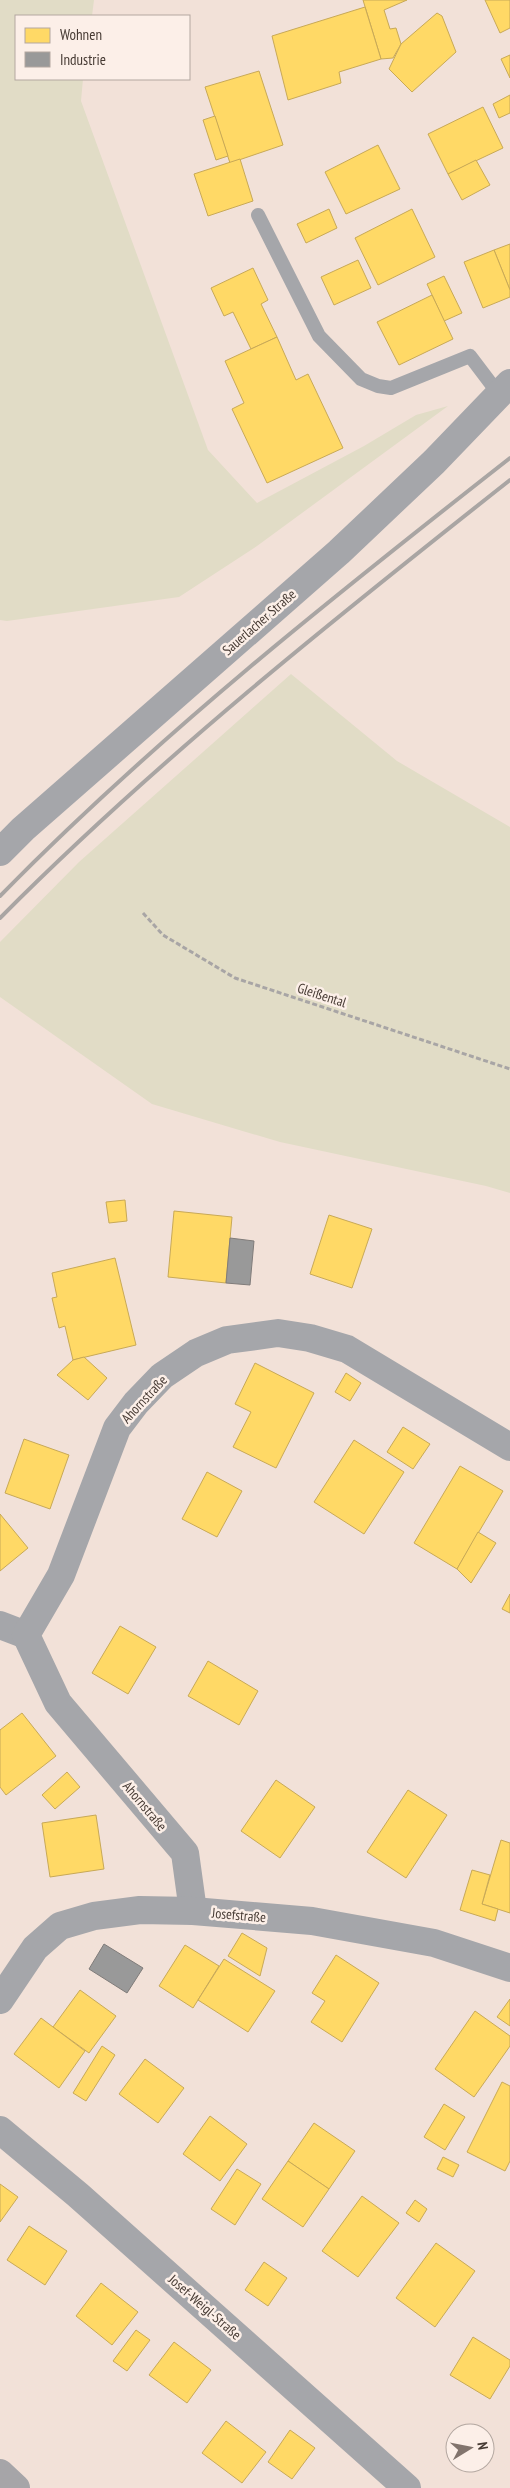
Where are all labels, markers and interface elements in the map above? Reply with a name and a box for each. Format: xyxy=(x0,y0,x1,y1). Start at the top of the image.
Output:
legend xyxy=(15,15,190,80)
text: Wohnen xyxy=(60,25,102,44)
text: Industrie xyxy=(60,50,106,69)
street label: Sauerlacher Straße xyxy=(218,585,300,659)
street label: Gleißental xyxy=(295,979,349,1012)
street label: Ahornstraße xyxy=(117,1371,171,1427)
street label: Ahornstraße xyxy=(119,1777,171,1835)
street label: Josefstraße xyxy=(210,1904,267,1926)
street label: Josef-Weigl-Straße xyxy=(164,2270,245,2344)
north arrow xyxy=(445,2423,495,2473)
text: N xyxy=(473,2440,492,2451)

